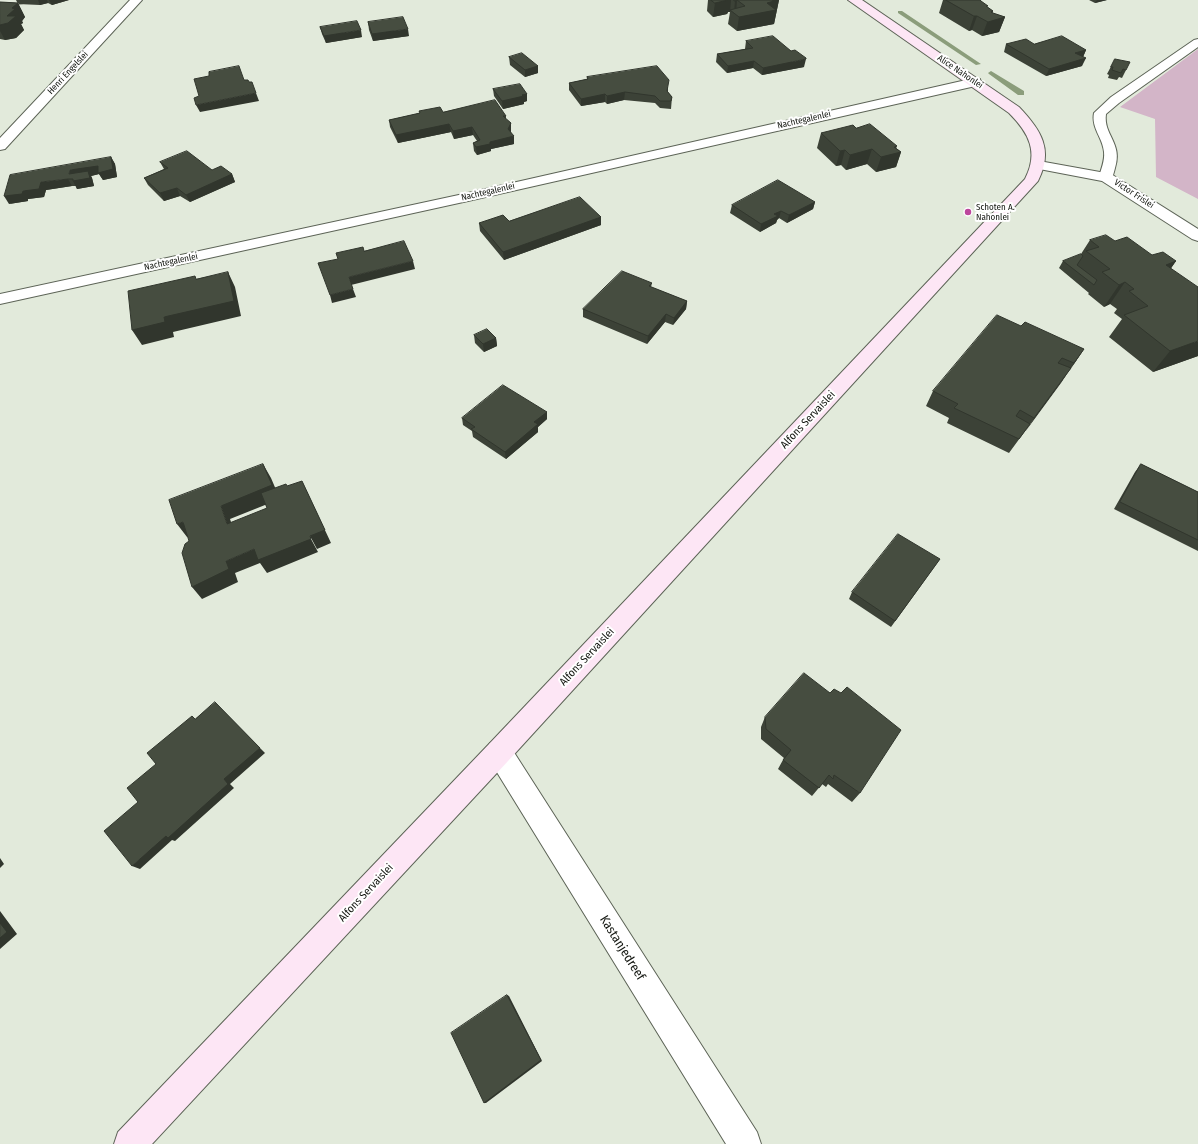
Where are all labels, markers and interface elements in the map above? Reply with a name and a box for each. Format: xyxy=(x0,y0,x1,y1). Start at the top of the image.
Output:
street label: Henri Engelslei xyxy=(45,49,91,97)
street label: Alice Nahonlei xyxy=(935,53,985,91)
street label: Nachtegalenlei xyxy=(776,109,832,131)
street label: Victor Frislei xyxy=(1112,177,1156,211)
street label: Nachtegalenlei xyxy=(460,181,516,203)
place label: Schoten A. Nahonlei xyxy=(976,202,1015,223)
marker: Schoten A. Nahonlei xyxy=(963,207,973,217)
street label: Nachtegalenlei xyxy=(143,251,199,273)
street label: Alfons Servaislei xyxy=(778,388,838,452)
street label: Alfons Servaislei xyxy=(557,625,617,689)
street label: Alfons Servaislei xyxy=(336,861,396,925)
street label: Kastanjedreef xyxy=(596,913,648,983)

